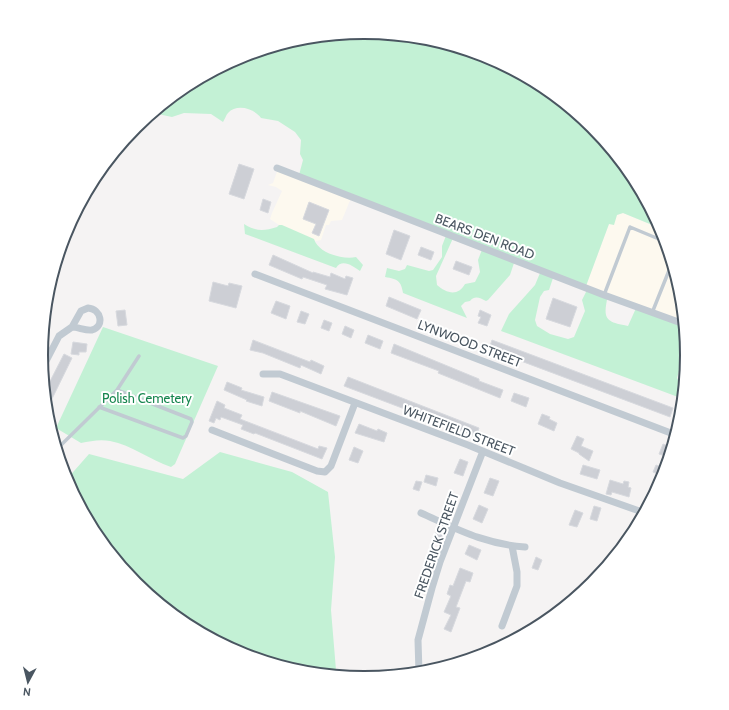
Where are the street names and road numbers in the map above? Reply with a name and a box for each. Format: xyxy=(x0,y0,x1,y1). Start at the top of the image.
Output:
street label: BEARS DEN ROAD xyxy=(433,210,537,262)
street label: LYNWOOD STREET xyxy=(416,316,524,370)
street label: WHITEFIELD STREET xyxy=(401,401,517,459)
street label: FREDERICK STREET xyxy=(410,490,462,600)

